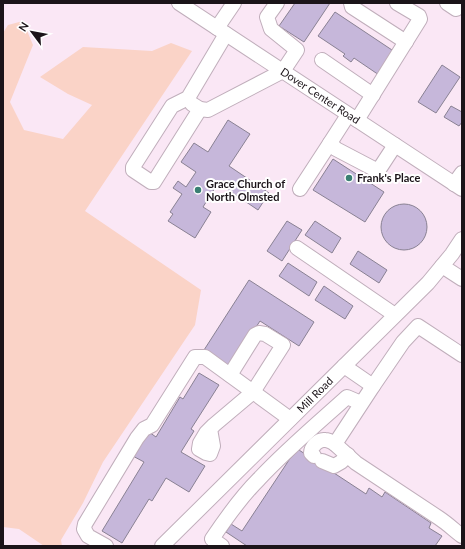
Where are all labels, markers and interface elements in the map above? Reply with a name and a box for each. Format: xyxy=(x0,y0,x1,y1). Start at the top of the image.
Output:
north arrow xyxy=(12,12,52,52)
text: N xyxy=(15,19,31,33)
street label: Dover Center Road xyxy=(278,65,363,126)
place label: Frank's Place xyxy=(357,171,420,184)
marker: Frank's Place xyxy=(344,173,354,183)
place label: Grace Church of North Olmsted xyxy=(206,177,285,203)
marker: Grace Church of North Olmsted xyxy=(193,185,203,195)
street label: Mill Road xyxy=(294,374,335,415)

